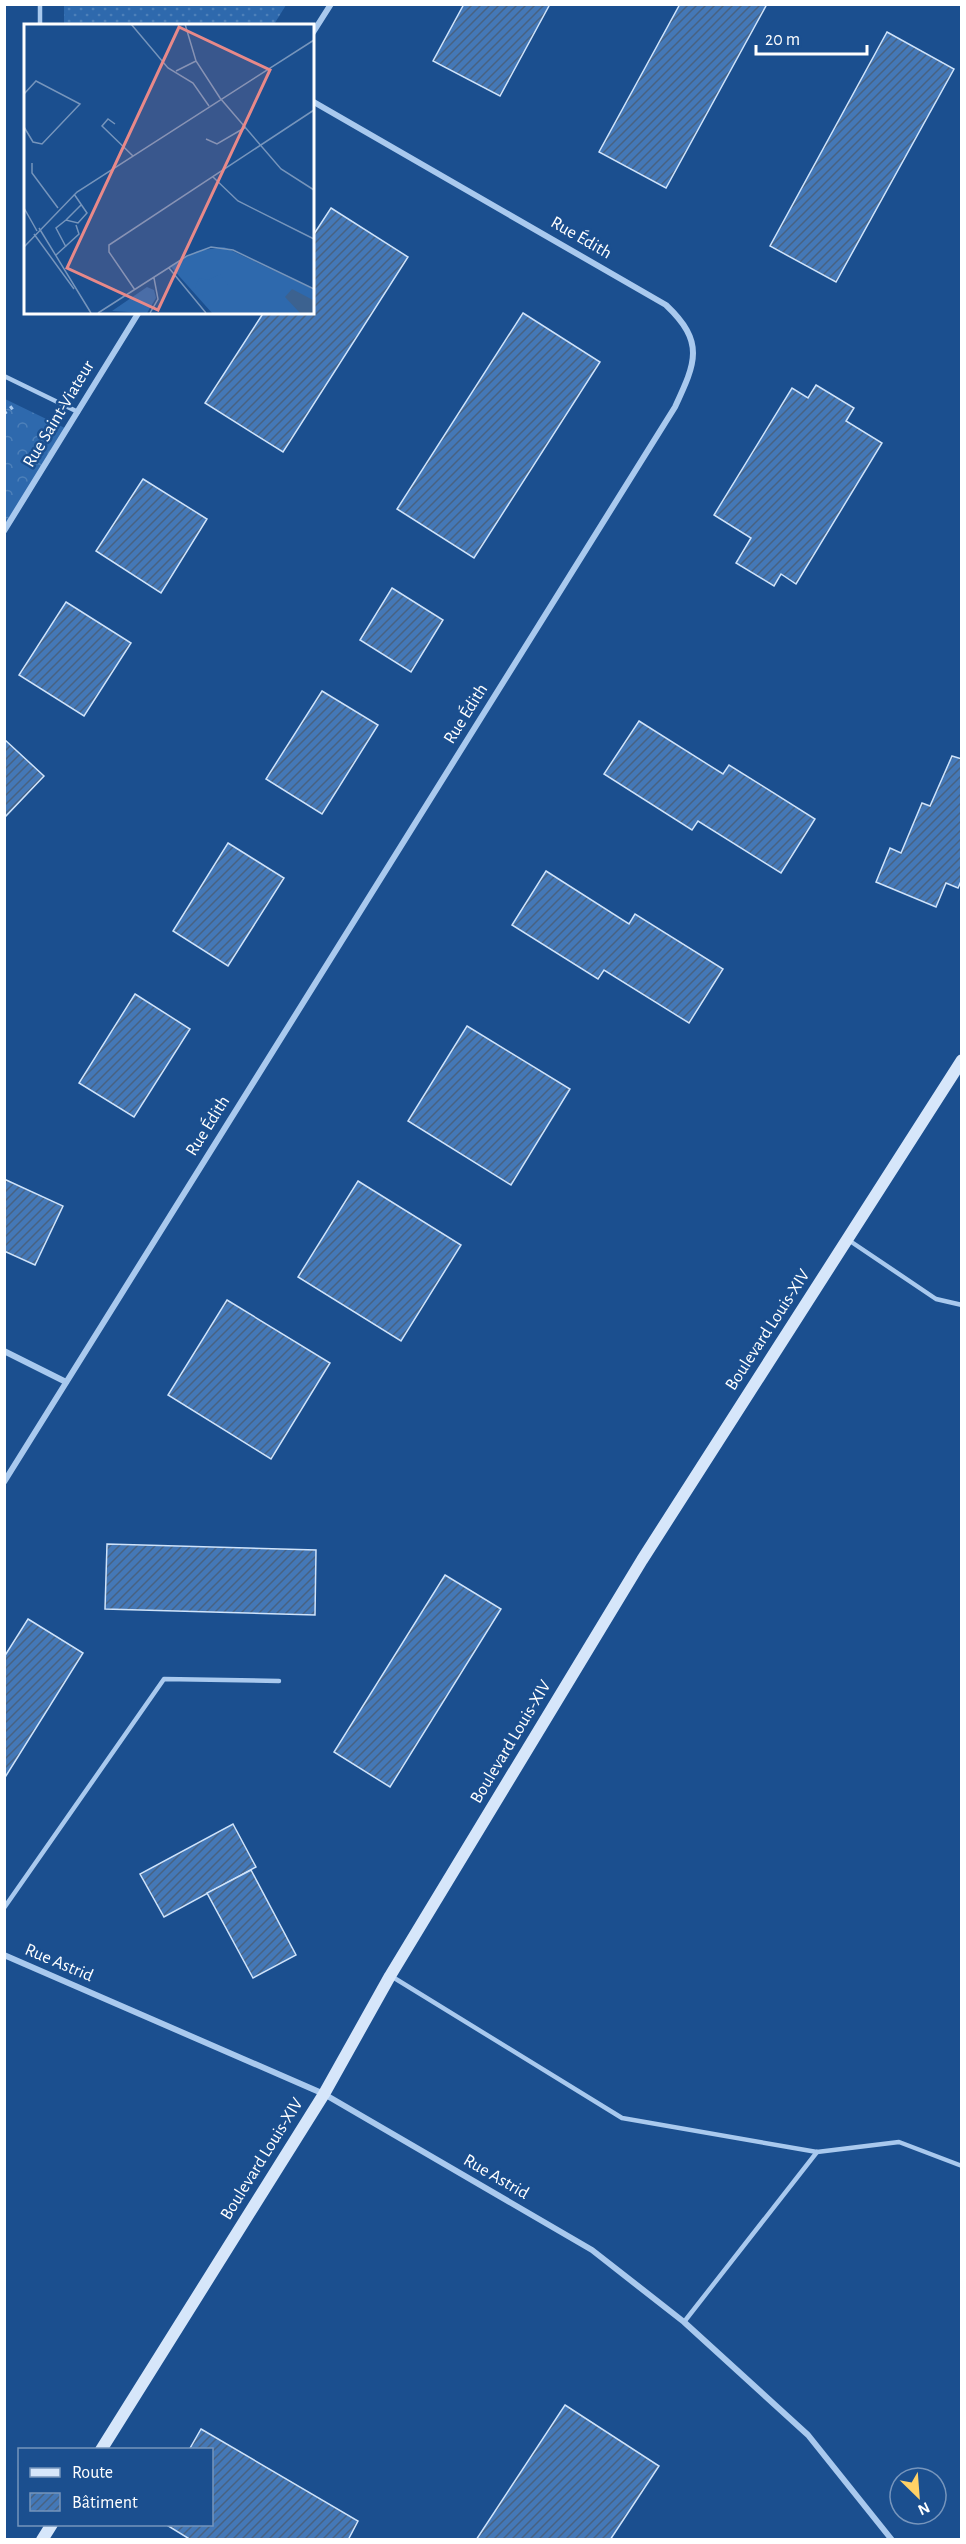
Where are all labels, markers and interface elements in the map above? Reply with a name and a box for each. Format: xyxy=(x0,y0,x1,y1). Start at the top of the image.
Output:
scale bar xyxy=(756,18,867,56)
inset map xyxy=(24,24,314,314)
text: 20 m xyxy=(765,31,800,49)
street label: Rue Édith xyxy=(547,211,616,263)
street label: Rue Saint-Viateur xyxy=(20,357,98,471)
street label: Rue Édith xyxy=(438,679,491,747)
street label: Rue Édith xyxy=(180,1091,233,1159)
street label: Boulevard Louis-XIV xyxy=(722,1266,814,1394)
street label: Boulevard Louis-XIV xyxy=(467,1677,555,1807)
street label: Rue Astrid xyxy=(22,1941,96,1985)
street label: Boulevard Louis-XIV xyxy=(217,2094,307,2223)
street label: Rue Astrid xyxy=(460,2151,532,2203)
legend xyxy=(18,2448,213,2526)
text: Route xyxy=(72,2464,113,2482)
north arrow xyxy=(888,2466,948,2526)
text: Bâtiment xyxy=(72,2494,138,2512)
text: N xyxy=(915,2499,932,2518)

